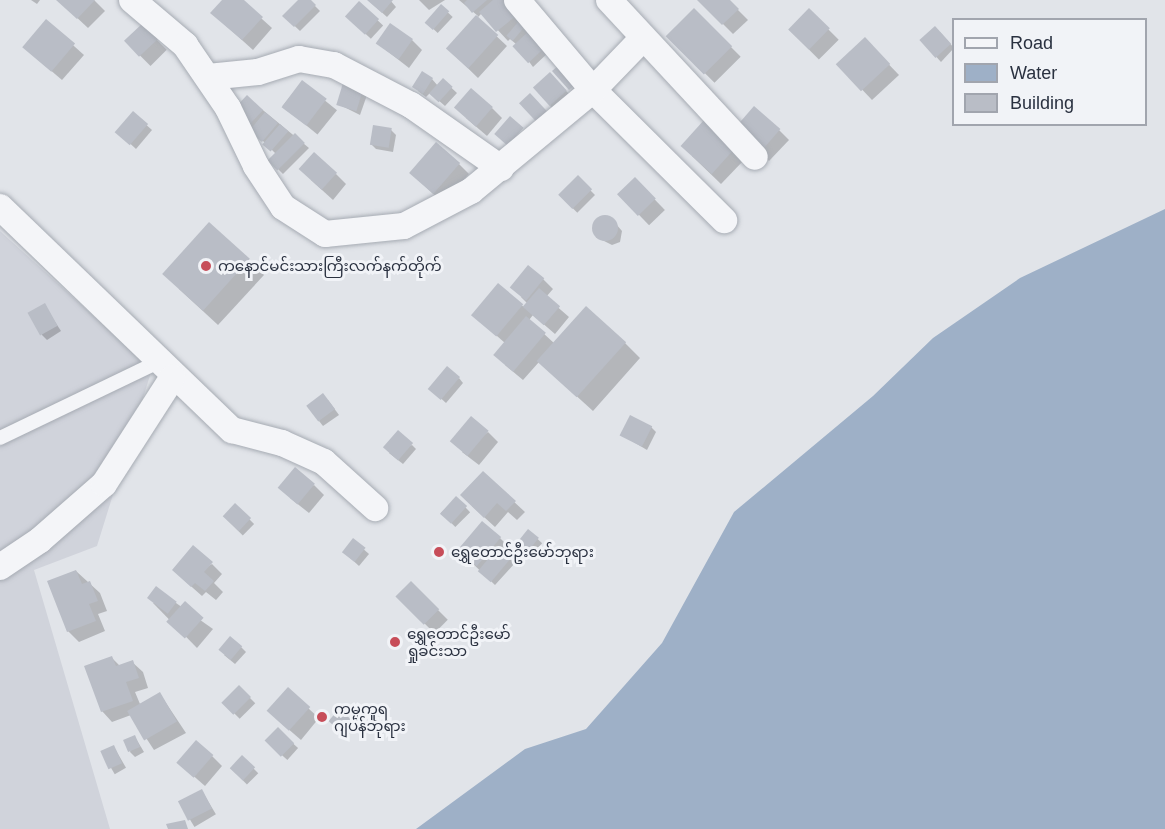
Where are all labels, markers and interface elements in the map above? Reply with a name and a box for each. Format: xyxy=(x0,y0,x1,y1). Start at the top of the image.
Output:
legend xyxy=(952,18,1147,126)
text: Road xyxy=(1010,33,1053,53)
text: Water xyxy=(1010,63,1057,83)
text: Building xyxy=(1010,93,1074,113)
place label: ကနောင်မင်းသားကြီးလက်နက်တိုက် xyxy=(218,257,442,275)
marker: ကနောင်မင်းသားကြီးလက်နက်တိုက် xyxy=(199,259,213,273)
place label: ရွှေတောင်ဦးမော်ဘုရား xyxy=(451,543,594,561)
marker: ရွှေတောင်ဦးမော်ဘုရား xyxy=(432,545,446,559)
place label: ရွှေတောင်ဦးမော် ရှုခင်းသာ xyxy=(407,624,511,659)
marker: ရွှေတောင်ဦးမော် ရှုခင်းသာ xyxy=(388,635,402,649)
place label: ကမ္မကူရ ဂျပန်ဘုရား xyxy=(334,699,406,734)
marker: ကမ္မကူရ ဂျပန်ဘုရား xyxy=(315,710,329,724)

